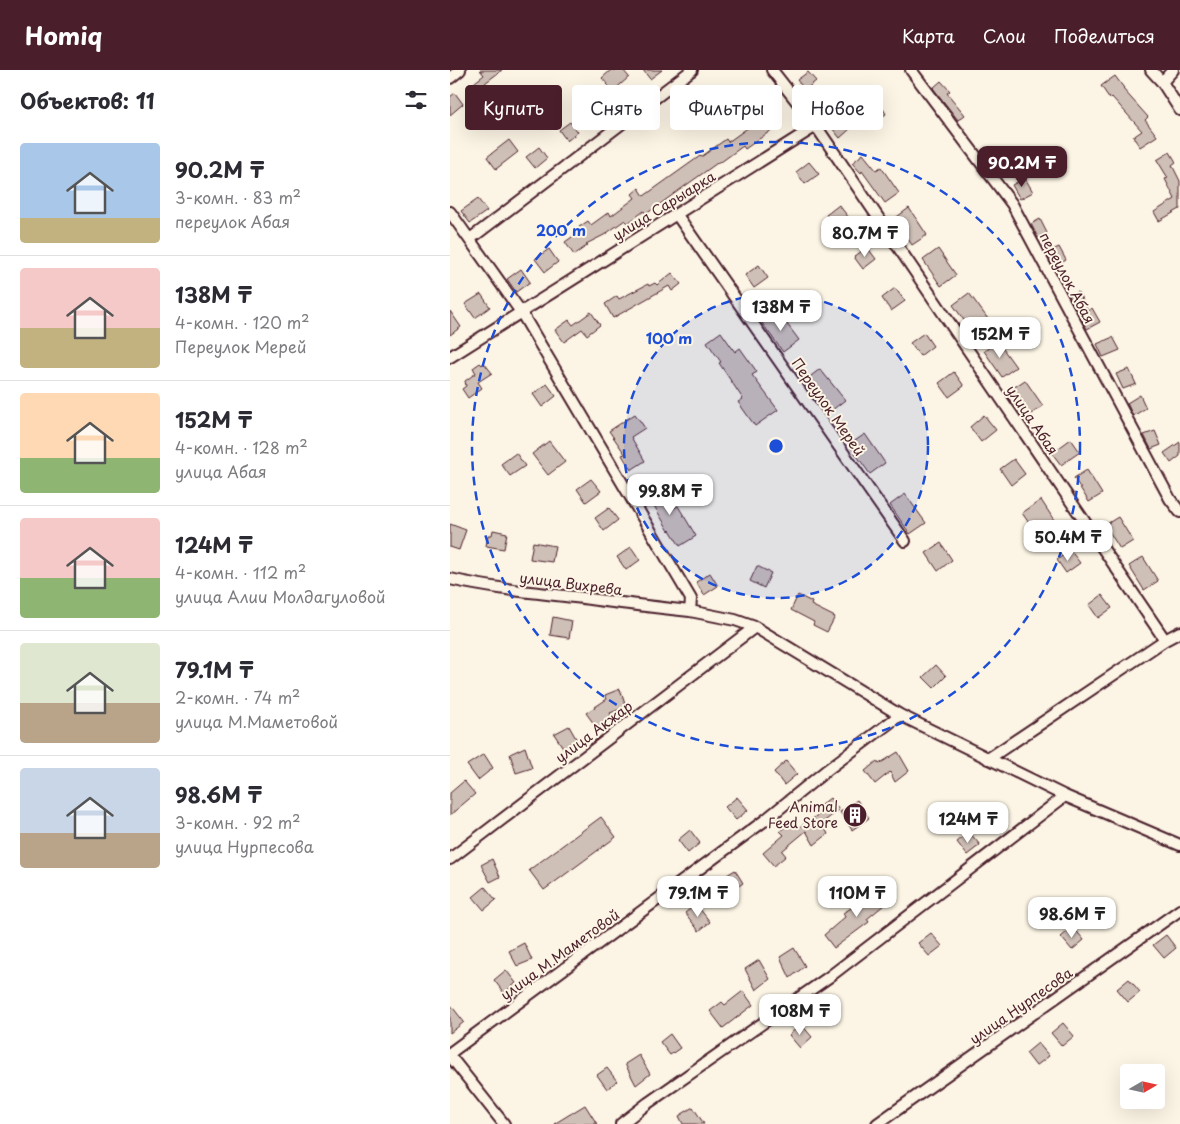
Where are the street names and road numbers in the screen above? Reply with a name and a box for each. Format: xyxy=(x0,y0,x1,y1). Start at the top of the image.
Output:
street label: улица Сарыарка xyxy=(608,165,719,246)
street label: переулок Абая xyxy=(1035,228,1100,327)
street label: Переулок Мерей xyxy=(787,354,870,460)
street label: улица Абая xyxy=(1001,381,1064,459)
street label: улица Вихрева xyxy=(518,567,624,600)
street label: улица Акжар xyxy=(551,695,637,768)
street label: улица М.Маметовой xyxy=(496,904,624,1005)
street label: улица Нурпесова xyxy=(965,962,1077,1049)

